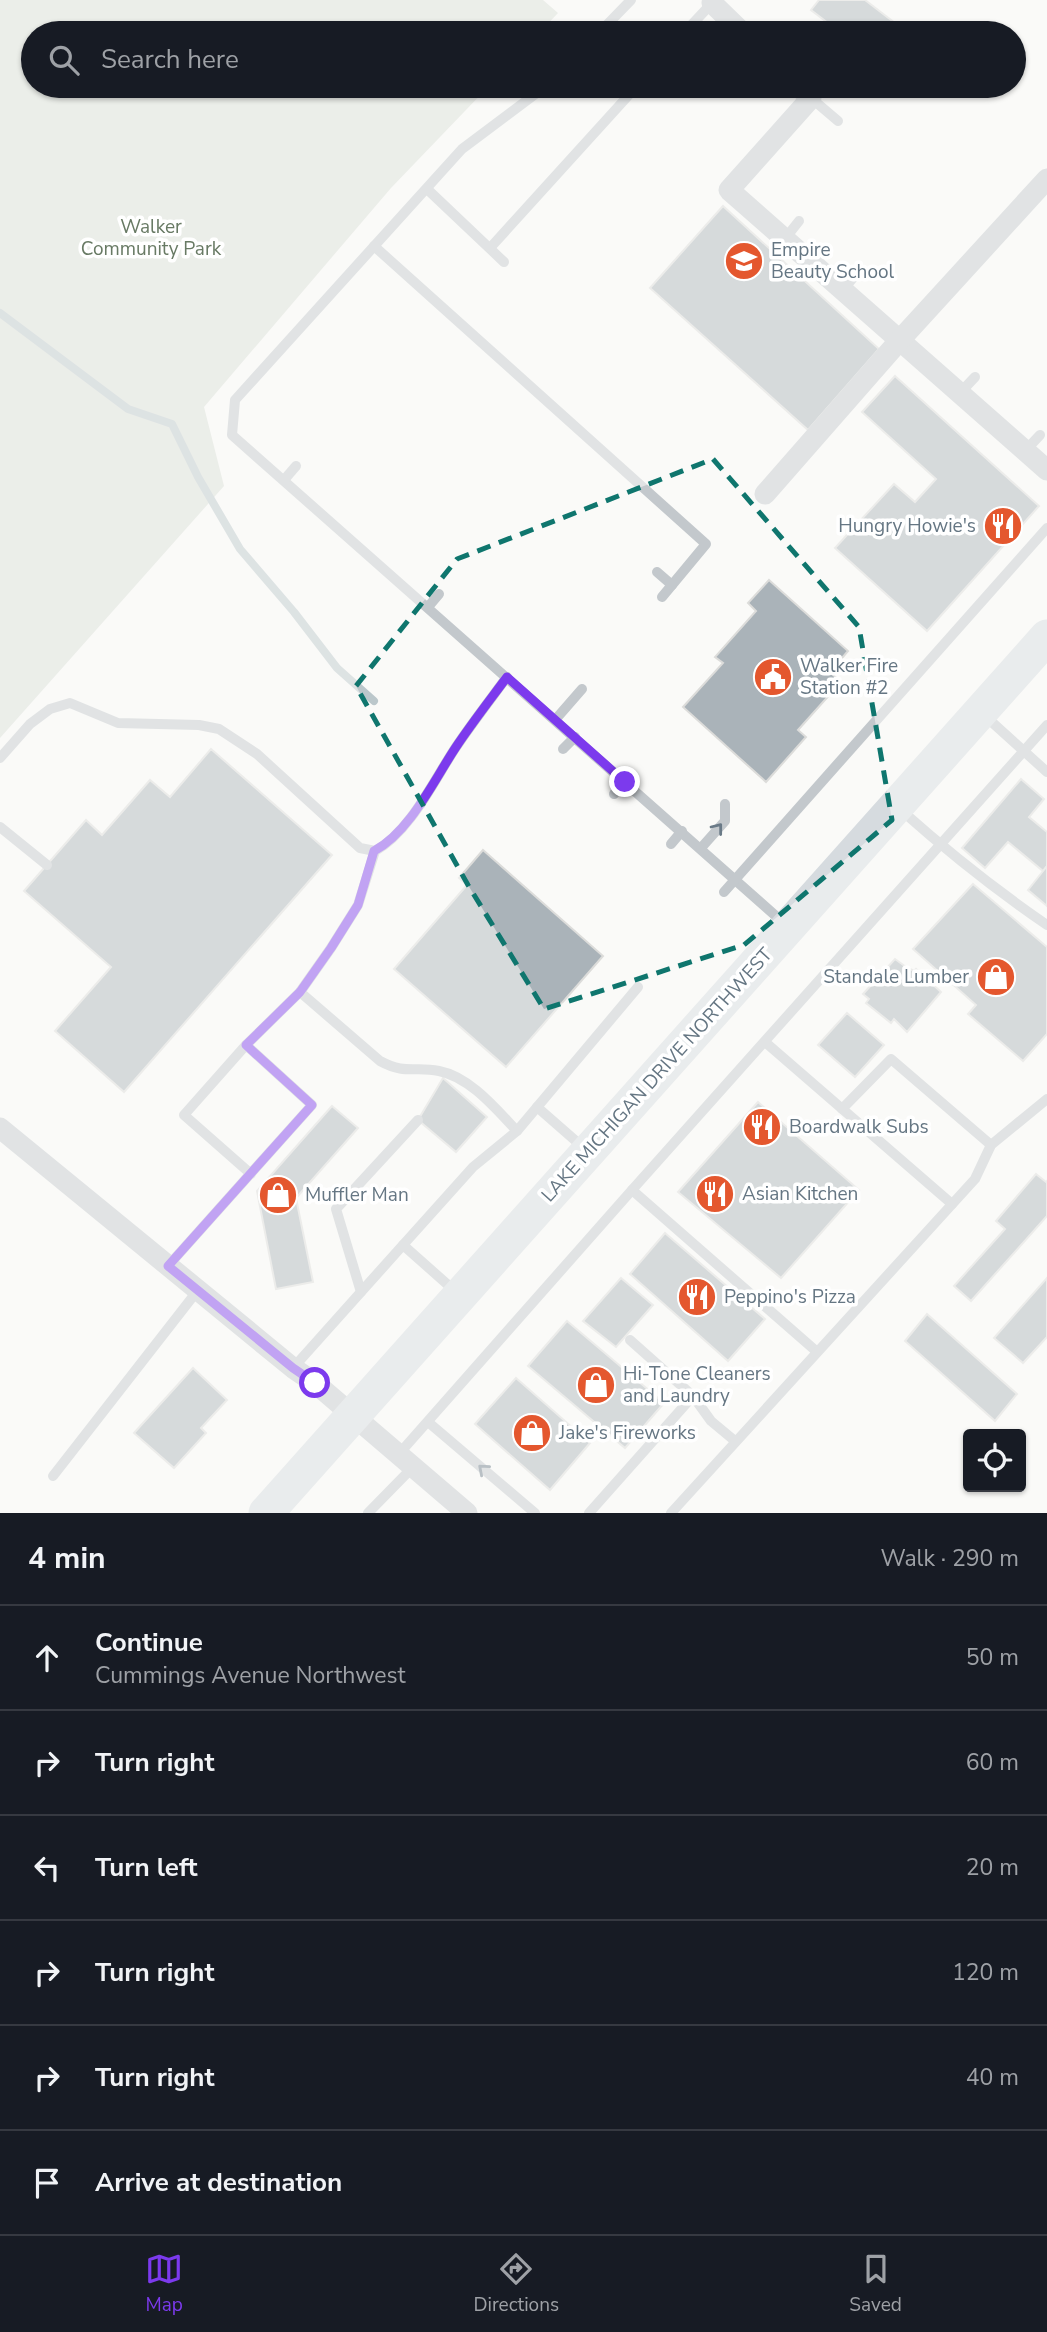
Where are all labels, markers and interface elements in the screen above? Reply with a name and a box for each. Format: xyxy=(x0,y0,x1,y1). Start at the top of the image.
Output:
search box xyxy=(21,21,1026,98)
icon: search xyxy=(45,41,83,79)
text: Search here xyxy=(101,42,239,77)
park label: Walker Community Park xyxy=(81,214,222,262)
place label: Empire Beauty School xyxy=(771,237,895,285)
school or university icon: Empire Beauty School xyxy=(723,240,765,282)
restaurant icon: Hungry Howie's xyxy=(982,505,1024,547)
place label: Hungry Howie's xyxy=(838,513,976,539)
place label: Walker Fire Station #2 xyxy=(800,653,898,701)
public building icon: Walker Fire Station #2 xyxy=(752,656,794,698)
route end xyxy=(609,766,640,797)
one-way arrow xyxy=(710,824,722,836)
street label: LAKE MICHIGAN DRIVE NORTHWEST xyxy=(536,942,779,1208)
shop icon: Standale Lumber xyxy=(975,956,1017,998)
place label: Standale Lumber xyxy=(823,964,969,990)
restaurant icon: Boardwalk Subs xyxy=(741,1106,783,1148)
place label: Boardwalk Subs xyxy=(789,1114,929,1140)
restaurant icon: Asian Kitchen xyxy=(694,1173,736,1215)
shop icon: Muffler Man xyxy=(257,1174,299,1216)
place label: Asian Kitchen xyxy=(742,1181,858,1207)
place label: Muffler Man xyxy=(305,1182,409,1208)
restaurant icon: Peppino's Pizza xyxy=(676,1276,718,1318)
place label: Peppino's Pizza xyxy=(724,1284,856,1310)
place label: Hi-Tone Cleaners and Laundry xyxy=(623,1361,771,1409)
shop icon: Hi-Tone Cleaners and Laundry xyxy=(575,1364,617,1406)
route start xyxy=(299,1367,330,1398)
shop icon: Jake's Fireworks xyxy=(511,1412,553,1454)
place label: Jake's Fireworks xyxy=(558,1420,696,1446)
map controls xyxy=(963,1429,1026,1492)
button: locate xyxy=(963,1429,1026,1492)
one-way arrow xyxy=(479,1465,492,1477)
text: 4 min xyxy=(28,1538,106,1579)
text: Walk · 290 m xyxy=(880,1543,1019,1574)
text: Continue xyxy=(95,1625,203,1660)
icon: ahead xyxy=(28,1639,66,1677)
text: 50 m xyxy=(966,1642,1019,1673)
text: Cummings Avenue Northwest xyxy=(95,1660,406,1691)
icon: right xyxy=(28,1744,66,1782)
text: Turn right xyxy=(95,1745,214,1780)
text: 60 m xyxy=(966,1747,1019,1778)
icon: left xyxy=(28,1849,66,1887)
text: Turn left xyxy=(95,1850,198,1885)
text: 20 m xyxy=(966,1852,1019,1883)
icon: right xyxy=(28,1954,66,1992)
text: Turn right xyxy=(95,1955,214,1990)
text: 120 m xyxy=(952,1957,1019,1988)
icon: right xyxy=(28,2059,66,2097)
text: Turn right xyxy=(95,2060,214,2095)
text: 40 m xyxy=(966,2062,1019,2093)
icon: arrive xyxy=(28,2164,66,2202)
text: Arrive at destination xyxy=(95,2165,342,2200)
tab: Map xyxy=(145,2250,183,2318)
tab: Directions xyxy=(473,2250,559,2318)
tab: Saved xyxy=(849,2250,902,2318)

